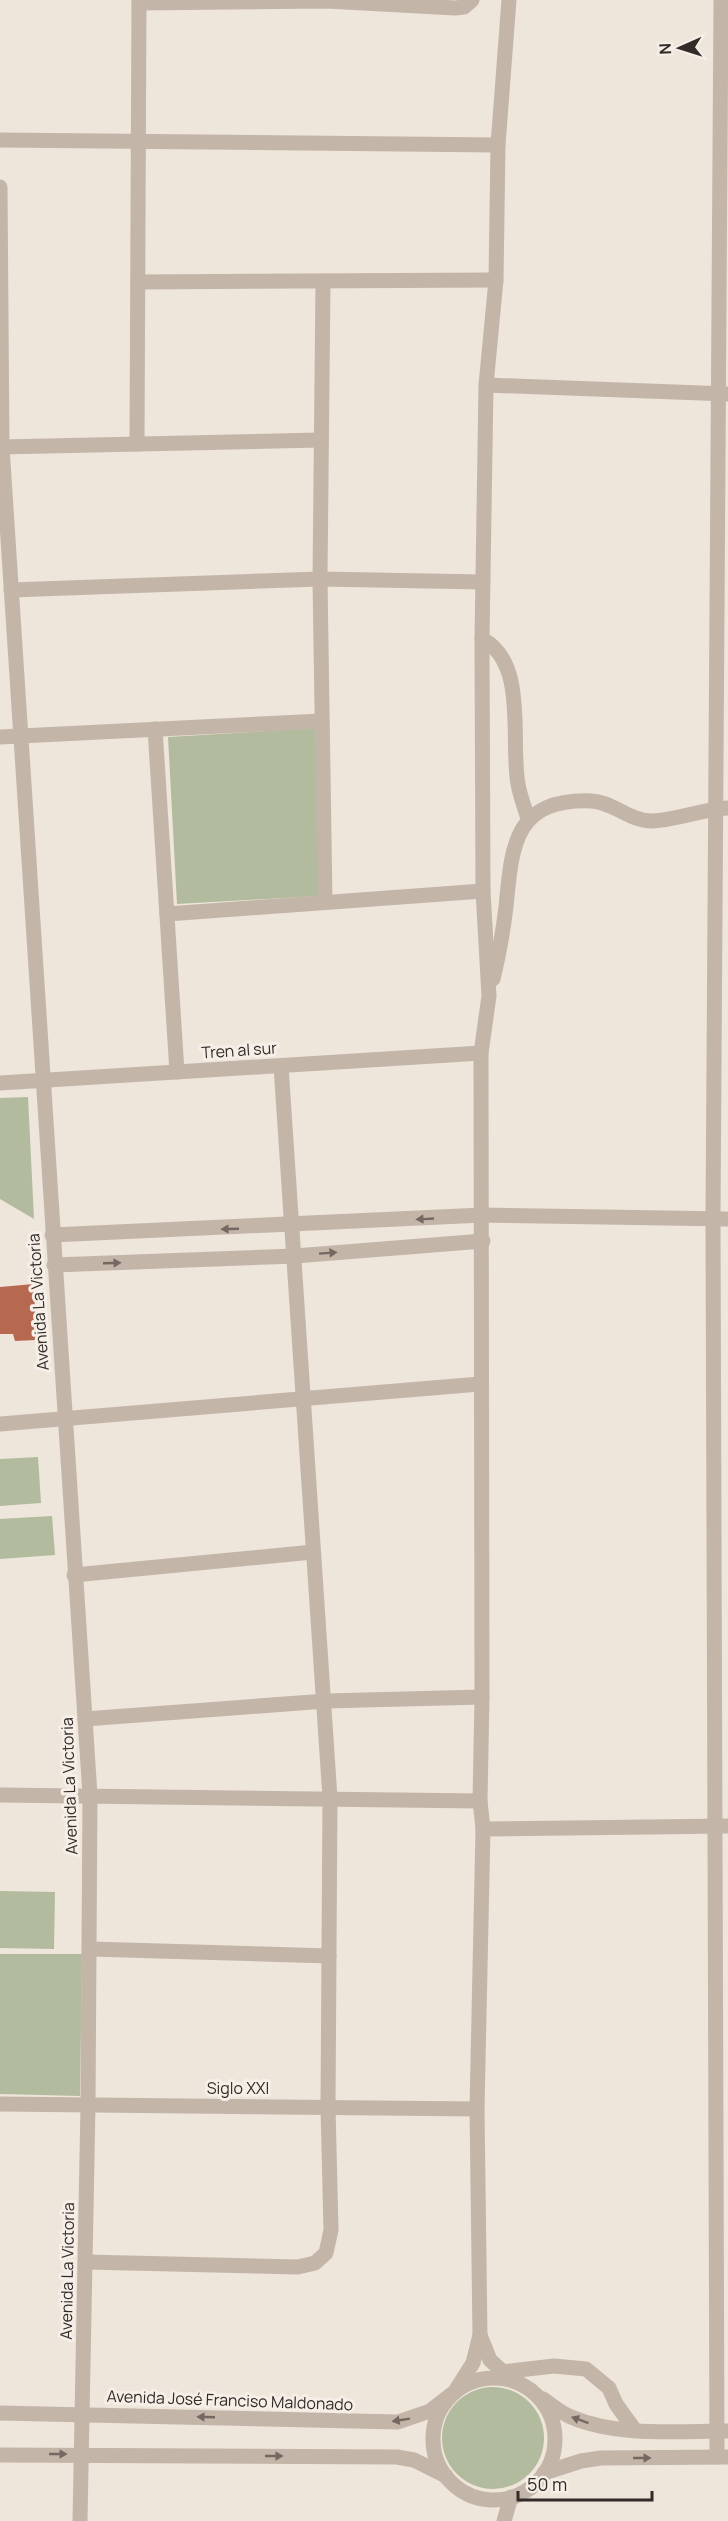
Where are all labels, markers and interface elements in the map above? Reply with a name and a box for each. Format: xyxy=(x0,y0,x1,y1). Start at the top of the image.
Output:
north arrow xyxy=(650,18,710,78)
text: N xyxy=(654,42,676,55)
street label: Tren al sur xyxy=(200,1036,278,1064)
one-way arrow xyxy=(415,1214,434,1223)
one-way arrow xyxy=(220,1224,239,1233)
street label: Avenida La Victoria xyxy=(22,1233,54,1371)
one-way arrow xyxy=(319,1248,338,1258)
one-way arrow xyxy=(103,1258,122,1267)
street label: Avenida La Victoria xyxy=(56,1717,82,1855)
street label: Siglo XXI xyxy=(207,2077,269,2099)
street label: Avenida La Victoria xyxy=(55,2202,79,2340)
street label: Avenida José Franciso Maldonado xyxy=(106,2385,354,2415)
one-way arrow xyxy=(197,2413,216,2422)
one-way arrow xyxy=(571,2414,589,2424)
one-way arrow xyxy=(391,2416,410,2425)
one-way arrow xyxy=(49,2449,68,2459)
one-way arrow xyxy=(265,2451,284,2461)
one-way arrow xyxy=(633,2453,652,2463)
scale bar xyxy=(518,2464,652,2502)
text: 50 m xyxy=(527,2472,567,2496)

